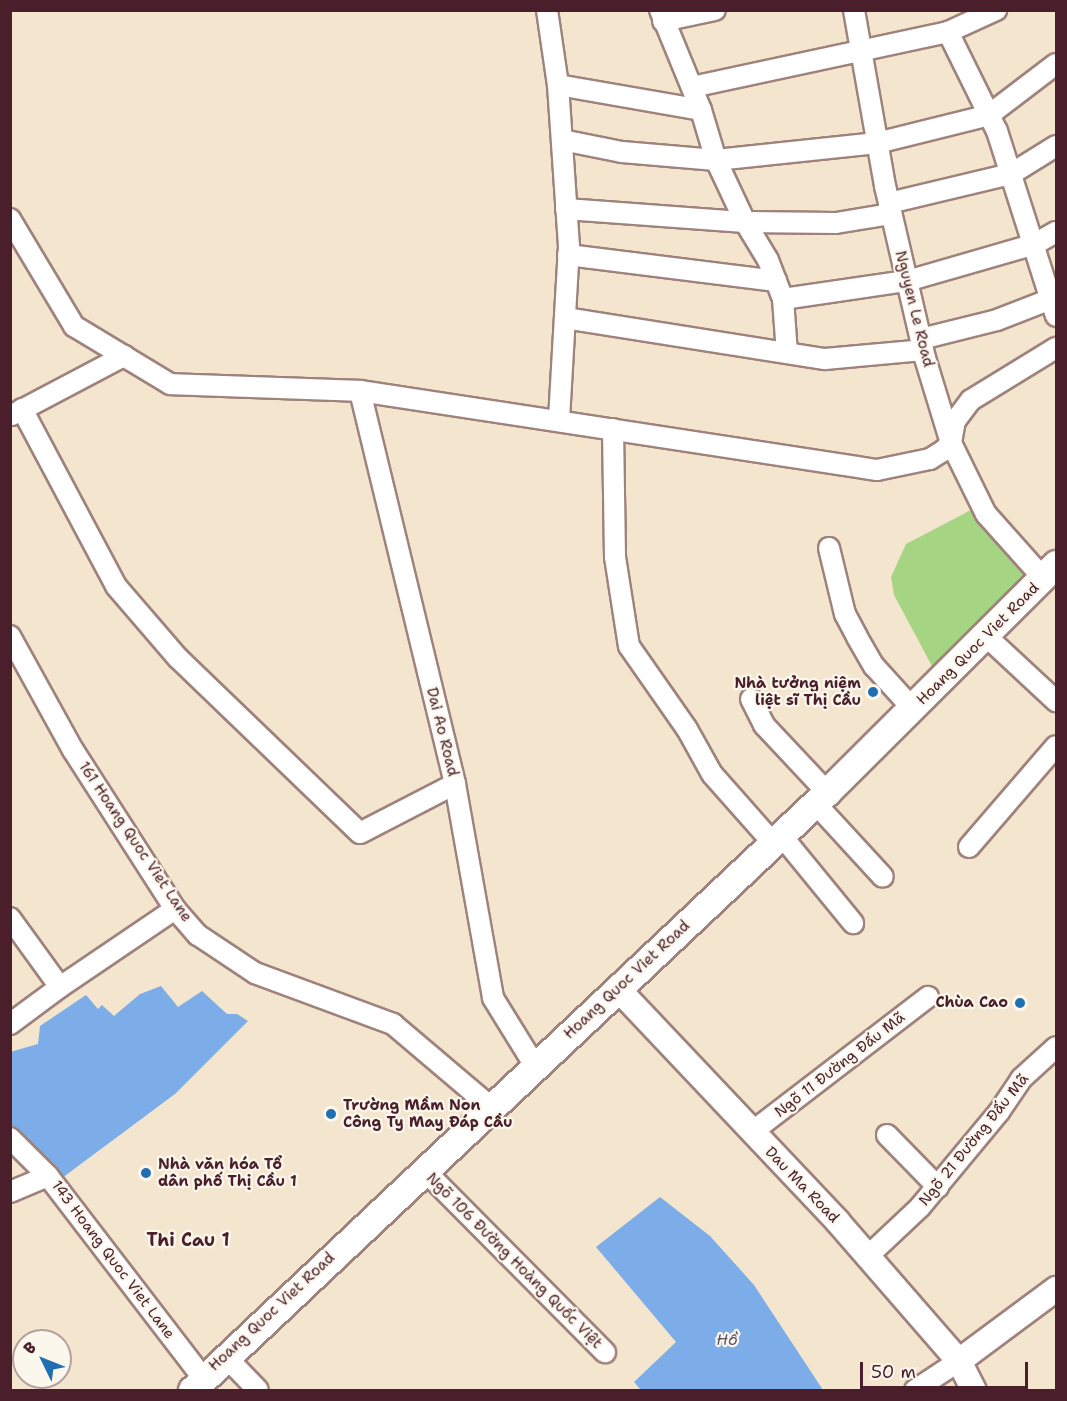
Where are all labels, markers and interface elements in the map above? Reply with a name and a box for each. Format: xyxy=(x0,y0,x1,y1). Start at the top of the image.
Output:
street label: Nguyen Le Road xyxy=(891,249,937,369)
street label: Hoang Quoc Viet Road xyxy=(913,579,1043,709)
place label: Nhà tưởng niệm liệt sĩ Thị Cầu xyxy=(734,674,861,709)
marker: Nhà tưởng niệm liệt sĩ Thị Cầu xyxy=(866,685,880,699)
street label: Dai Ao Road xyxy=(422,686,462,778)
street label: 161 Hoang Quoc Viet Lane xyxy=(75,758,195,926)
street label: Hoang Quoc Viet Road xyxy=(560,917,694,1043)
place label: Chùa Cao xyxy=(935,994,1008,1012)
marker: Chùa Cao xyxy=(1013,996,1027,1010)
street label: Ngõ 11 Đường Đấu Mã xyxy=(771,1009,909,1121)
street label: Ngõ 21 Đường Đấu Mã xyxy=(915,1070,1033,1210)
place label: Trường Mầm Non Công Ty May Đáp Cầu xyxy=(343,1096,512,1131)
marker: Trường Mầm Non Công Ty May Đáp Cầu xyxy=(324,1107,338,1121)
street label: Dau Ma Road xyxy=(761,1143,843,1227)
place label: Nhà văn hóa Tổ dân phố Thị Cầu 1 xyxy=(158,1155,297,1190)
marker: Nhà văn hóa Tổ dân phố Thị Cầu 1 xyxy=(139,1166,153,1180)
street label: Ngõ 106 Đường Hoàng Quốc Việt xyxy=(422,1169,606,1353)
street label: 143 Hoang Quoc Viet Lane xyxy=(48,1177,178,1343)
district label: Thi Cau 1 xyxy=(146,1229,230,1251)
street label: Hoang Quoc Viet Road xyxy=(205,1249,339,1375)
north arrow xyxy=(12,1329,72,1389)
water label: Hồ xyxy=(716,1330,738,1350)
text: B xyxy=(19,1337,41,1359)
scale bar xyxy=(863,1350,1031,1388)
text: 50 m xyxy=(871,1360,916,1384)

